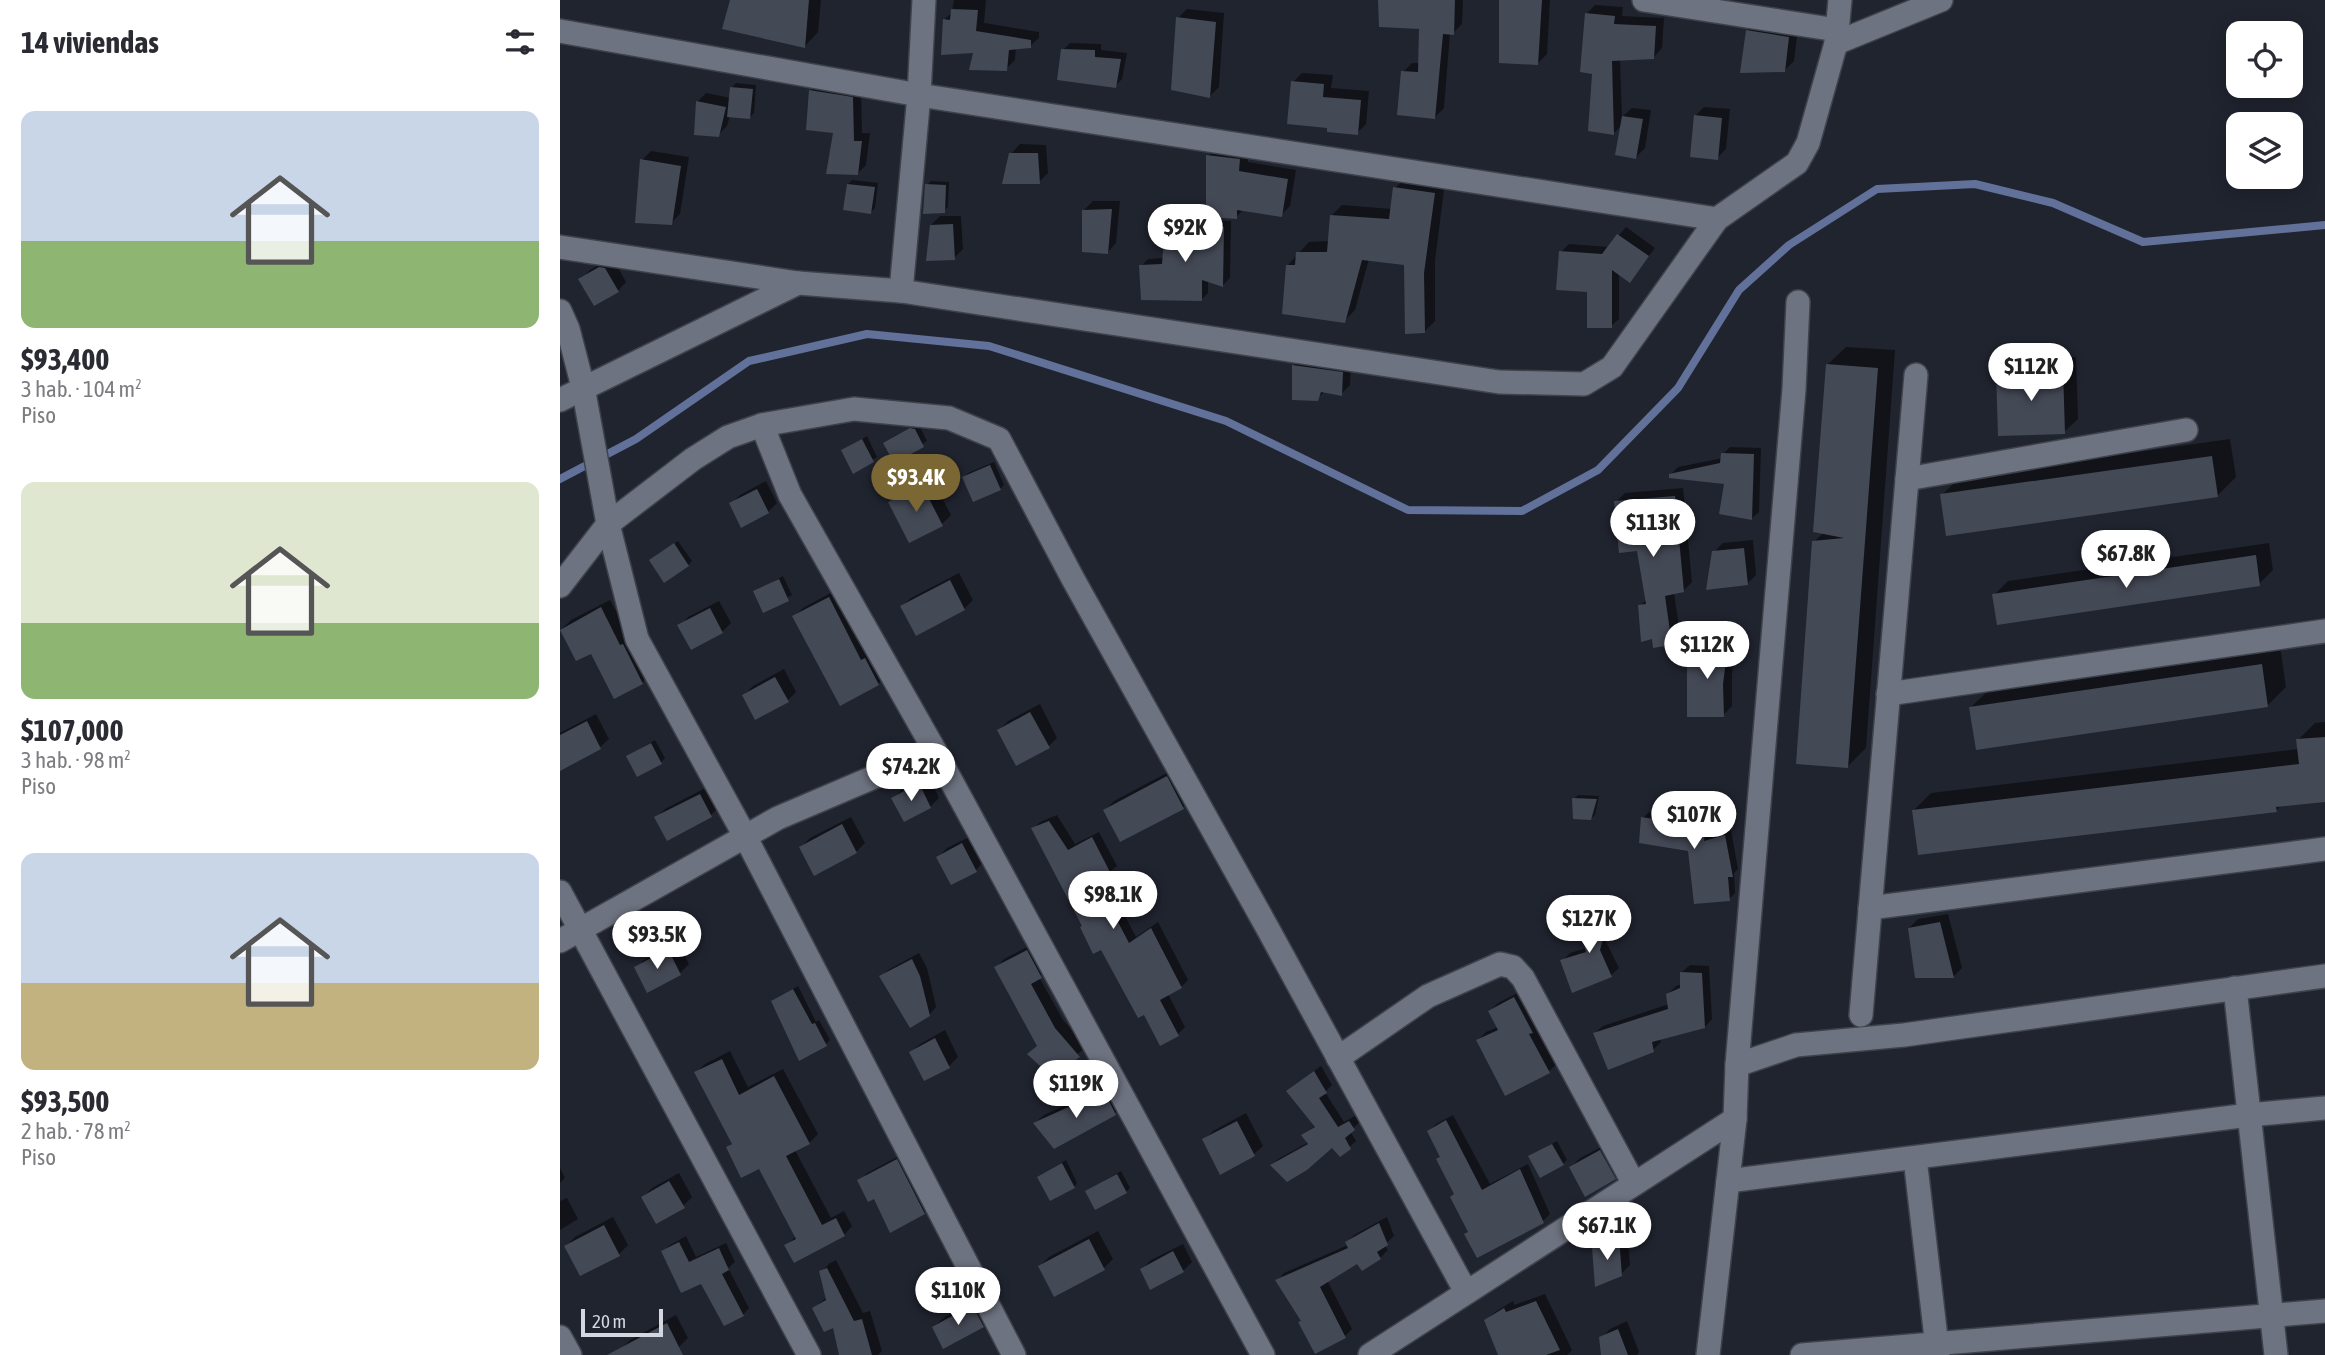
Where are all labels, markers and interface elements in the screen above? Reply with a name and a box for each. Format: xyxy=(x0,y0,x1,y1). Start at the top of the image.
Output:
map controls xyxy=(2226,21,2303,189)
button: locate xyxy=(2226,21,2303,98)
icon: filters xyxy=(501,23,539,61)
text: 14 viviendas xyxy=(21,25,159,59)
button: layers xyxy=(2226,112,2303,189)
icon: home xyxy=(217,157,343,283)
pin: $92K xyxy=(1144,204,1226,264)
text: $92K xyxy=(1164,214,1206,240)
text: $93,400 xyxy=(21,342,109,376)
pin: $112K xyxy=(1982,344,2080,403)
text: $112K xyxy=(2004,353,2058,379)
text: 3 hab. · 104 m² xyxy=(21,376,142,402)
text: Piso xyxy=(21,402,56,428)
pin: $93.4K xyxy=(859,454,973,514)
text: $93.4K xyxy=(887,464,945,490)
pin: $113K xyxy=(1604,500,1702,559)
text: $113K xyxy=(1626,509,1680,535)
icon: home xyxy=(217,528,343,654)
pin: $67.8K xyxy=(2069,530,2183,590)
text: $67.8K xyxy=(2097,540,2155,566)
pin: $112K xyxy=(1658,622,1756,681)
text: $112K xyxy=(1680,631,1734,657)
text: $107,000 xyxy=(21,713,124,747)
pin: $74.2K xyxy=(854,744,968,803)
text: 3 hab. · 98 m² xyxy=(21,747,131,773)
text: $74.2K xyxy=(882,753,940,779)
text: Piso xyxy=(21,773,56,799)
pin: $107K xyxy=(1645,792,1743,851)
text: $107K xyxy=(1667,801,1721,827)
pin: $98.1K xyxy=(1056,872,1170,931)
text: $98.1K xyxy=(1084,881,1142,907)
pin: $127K xyxy=(1540,895,1638,955)
icon: home xyxy=(217,899,343,1025)
text: $127K xyxy=(1562,905,1616,931)
pin: $93.5K xyxy=(600,912,714,971)
text: $93.5K xyxy=(628,921,686,947)
pin: $119K xyxy=(1027,1060,1125,1120)
text: $119K xyxy=(1049,1070,1103,1096)
text: $93,500 xyxy=(21,1084,109,1118)
text: 2 hab. · 78 m² xyxy=(21,1118,131,1144)
text: Piso xyxy=(21,1144,56,1170)
pin: $67.1K xyxy=(1550,1202,1664,1262)
text: $67.1K xyxy=(1578,1212,1636,1238)
pin: $110K xyxy=(909,1268,1007,1327)
text: $110K xyxy=(931,1277,985,1303)
scale bar xyxy=(581,1306,663,1338)
text: 20 m xyxy=(592,1310,626,1332)

